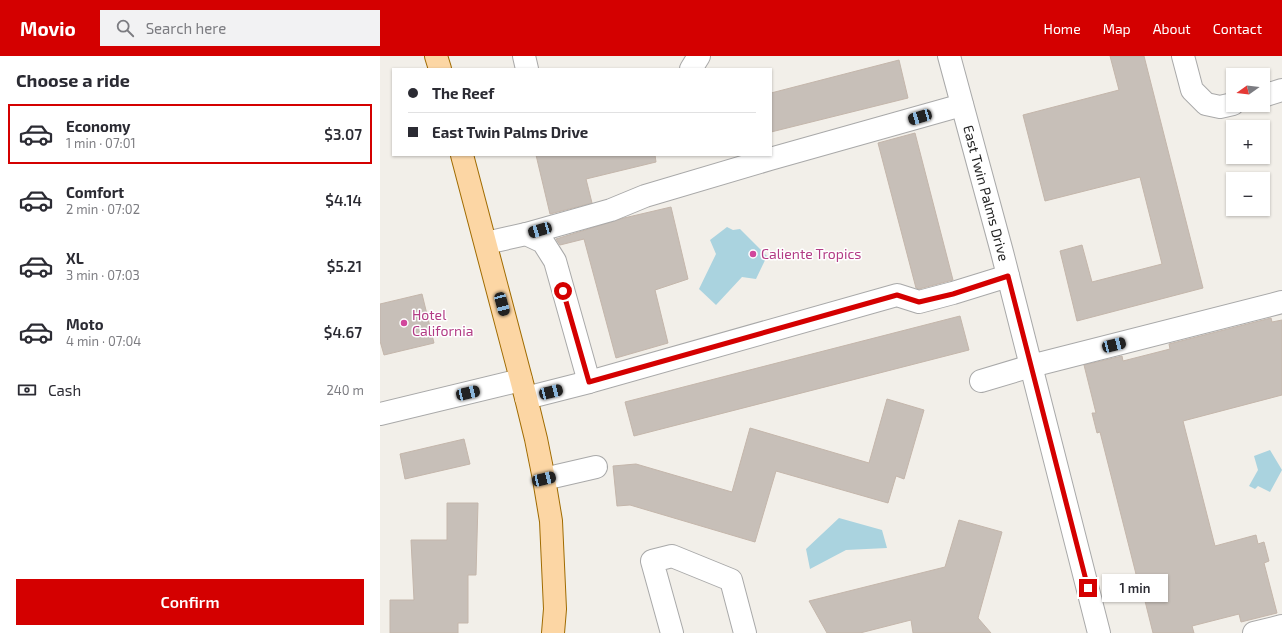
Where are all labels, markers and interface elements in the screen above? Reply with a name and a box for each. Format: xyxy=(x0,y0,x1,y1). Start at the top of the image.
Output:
search box xyxy=(100,10,380,46)
text: Movio xyxy=(20,17,76,40)
icon: search xyxy=(114,17,136,39)
text: Search here xyxy=(146,19,226,37)
text: Home xyxy=(1044,20,1081,37)
text: Map xyxy=(1103,20,1131,37)
text: About xyxy=(1153,20,1191,37)
text: Contact xyxy=(1213,20,1262,37)
north arrow xyxy=(1226,68,1270,112)
map controls xyxy=(1226,68,1270,216)
text: Choose a ride xyxy=(16,69,130,91)
text: The Reef xyxy=(432,84,494,102)
car xyxy=(907,108,933,126)
icon: car xyxy=(18,116,54,152)
text: Economy xyxy=(66,117,131,135)
button: + xyxy=(1226,120,1270,164)
text: East Twin Palms Drive xyxy=(432,123,588,141)
street label: East Twin Palms Drive xyxy=(960,123,1013,263)
text: $3.07 xyxy=(324,125,362,143)
text: 1 min · 07:01 xyxy=(66,135,136,151)
button: − xyxy=(1226,172,1270,216)
icon: car xyxy=(18,182,54,218)
text: Comfort xyxy=(66,183,124,201)
text: $4.14 xyxy=(325,191,362,209)
text: 2 min · 07:02 xyxy=(66,201,140,217)
car xyxy=(527,221,553,239)
place label: Caliente Tropics xyxy=(761,245,861,262)
icon: car xyxy=(18,248,54,284)
text: XL xyxy=(66,249,84,267)
marker: Caliente Tropics xyxy=(748,249,758,259)
text: $5.21 xyxy=(327,257,362,275)
text: 3 min · 07:03 xyxy=(66,267,140,283)
route start xyxy=(554,282,572,300)
car xyxy=(493,291,511,317)
place label: Hotel California xyxy=(412,306,473,339)
icon: car xyxy=(18,314,54,350)
text: Moto xyxy=(66,315,104,333)
marker: Hotel California xyxy=(399,318,409,328)
text: $4.67 xyxy=(324,323,362,341)
text: 4 min · 07:04 xyxy=(66,333,141,349)
car xyxy=(1101,336,1127,354)
icon: cash xyxy=(16,379,38,401)
text: Cash xyxy=(48,381,81,399)
text: 240 m xyxy=(327,382,364,398)
car xyxy=(538,383,564,401)
car xyxy=(455,384,481,402)
car xyxy=(531,470,557,488)
callout: 1 min xyxy=(1102,574,1168,602)
button: Confirm xyxy=(16,579,364,625)
route end xyxy=(1079,579,1097,597)
text: 1 min xyxy=(1120,580,1150,596)

